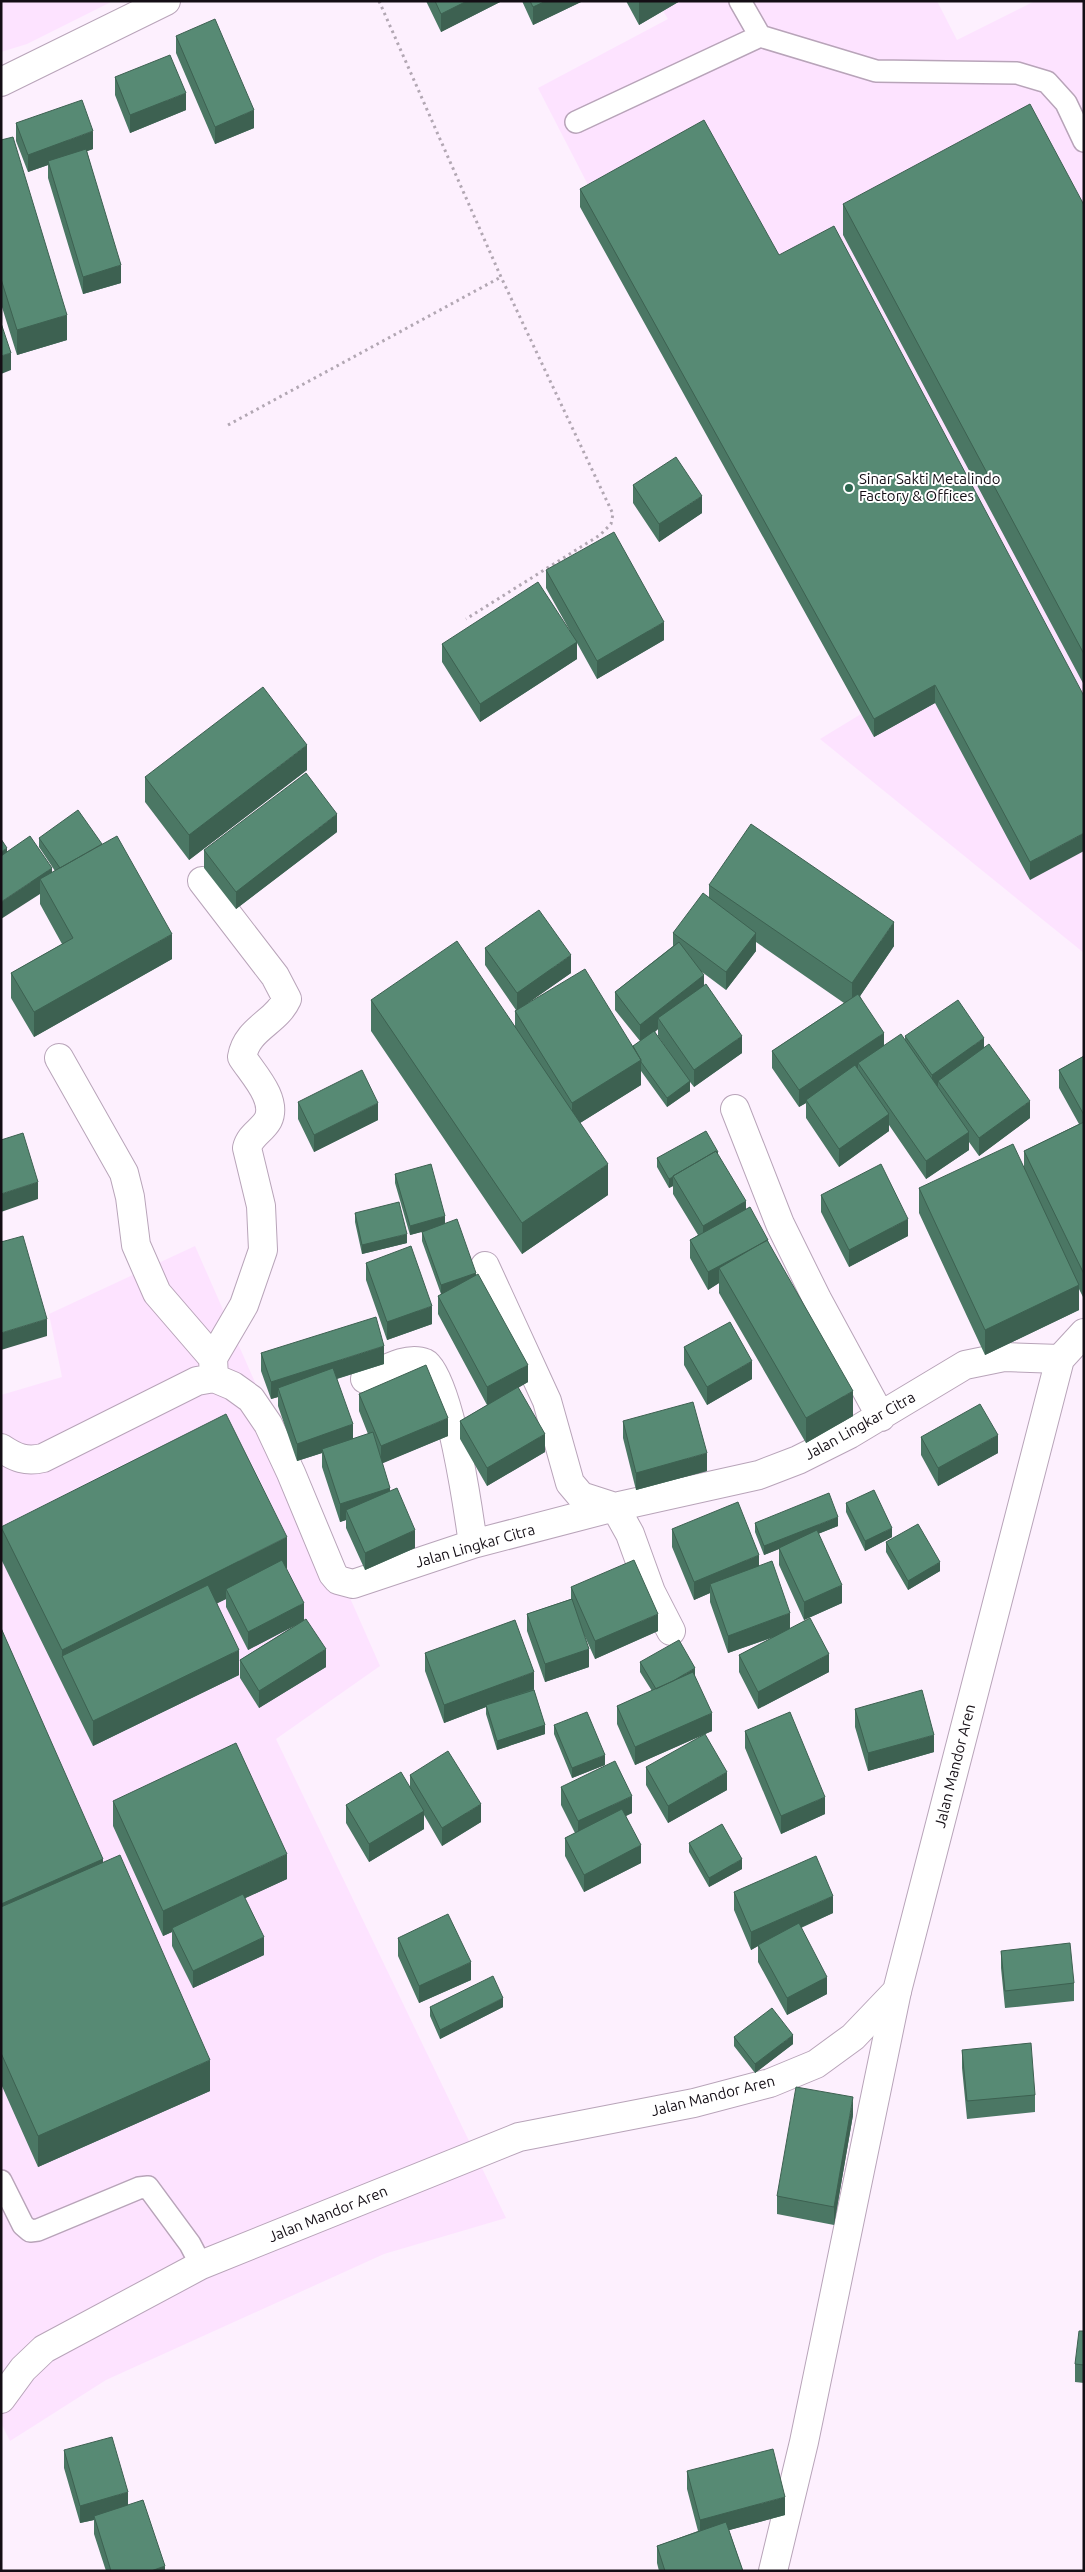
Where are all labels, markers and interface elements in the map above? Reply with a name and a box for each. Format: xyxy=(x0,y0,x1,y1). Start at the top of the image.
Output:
place label: Sinar Sakti Metalindo Factory & Offices xyxy=(859,470,1001,504)
marker: Sinar Sakti Metalindo Factory & Offices xyxy=(843,482,855,494)
street label: Jalan Lingkar Citra xyxy=(802,1388,918,1463)
street label: Jalan Lingkar Citra xyxy=(413,1520,537,1571)
street label: Jalan Mandor Aren xyxy=(931,1702,978,1830)
street label: Jalan Mandor Aren xyxy=(649,2072,777,2119)
street label: Jalan Mandor Aren xyxy=(266,2182,390,2245)

